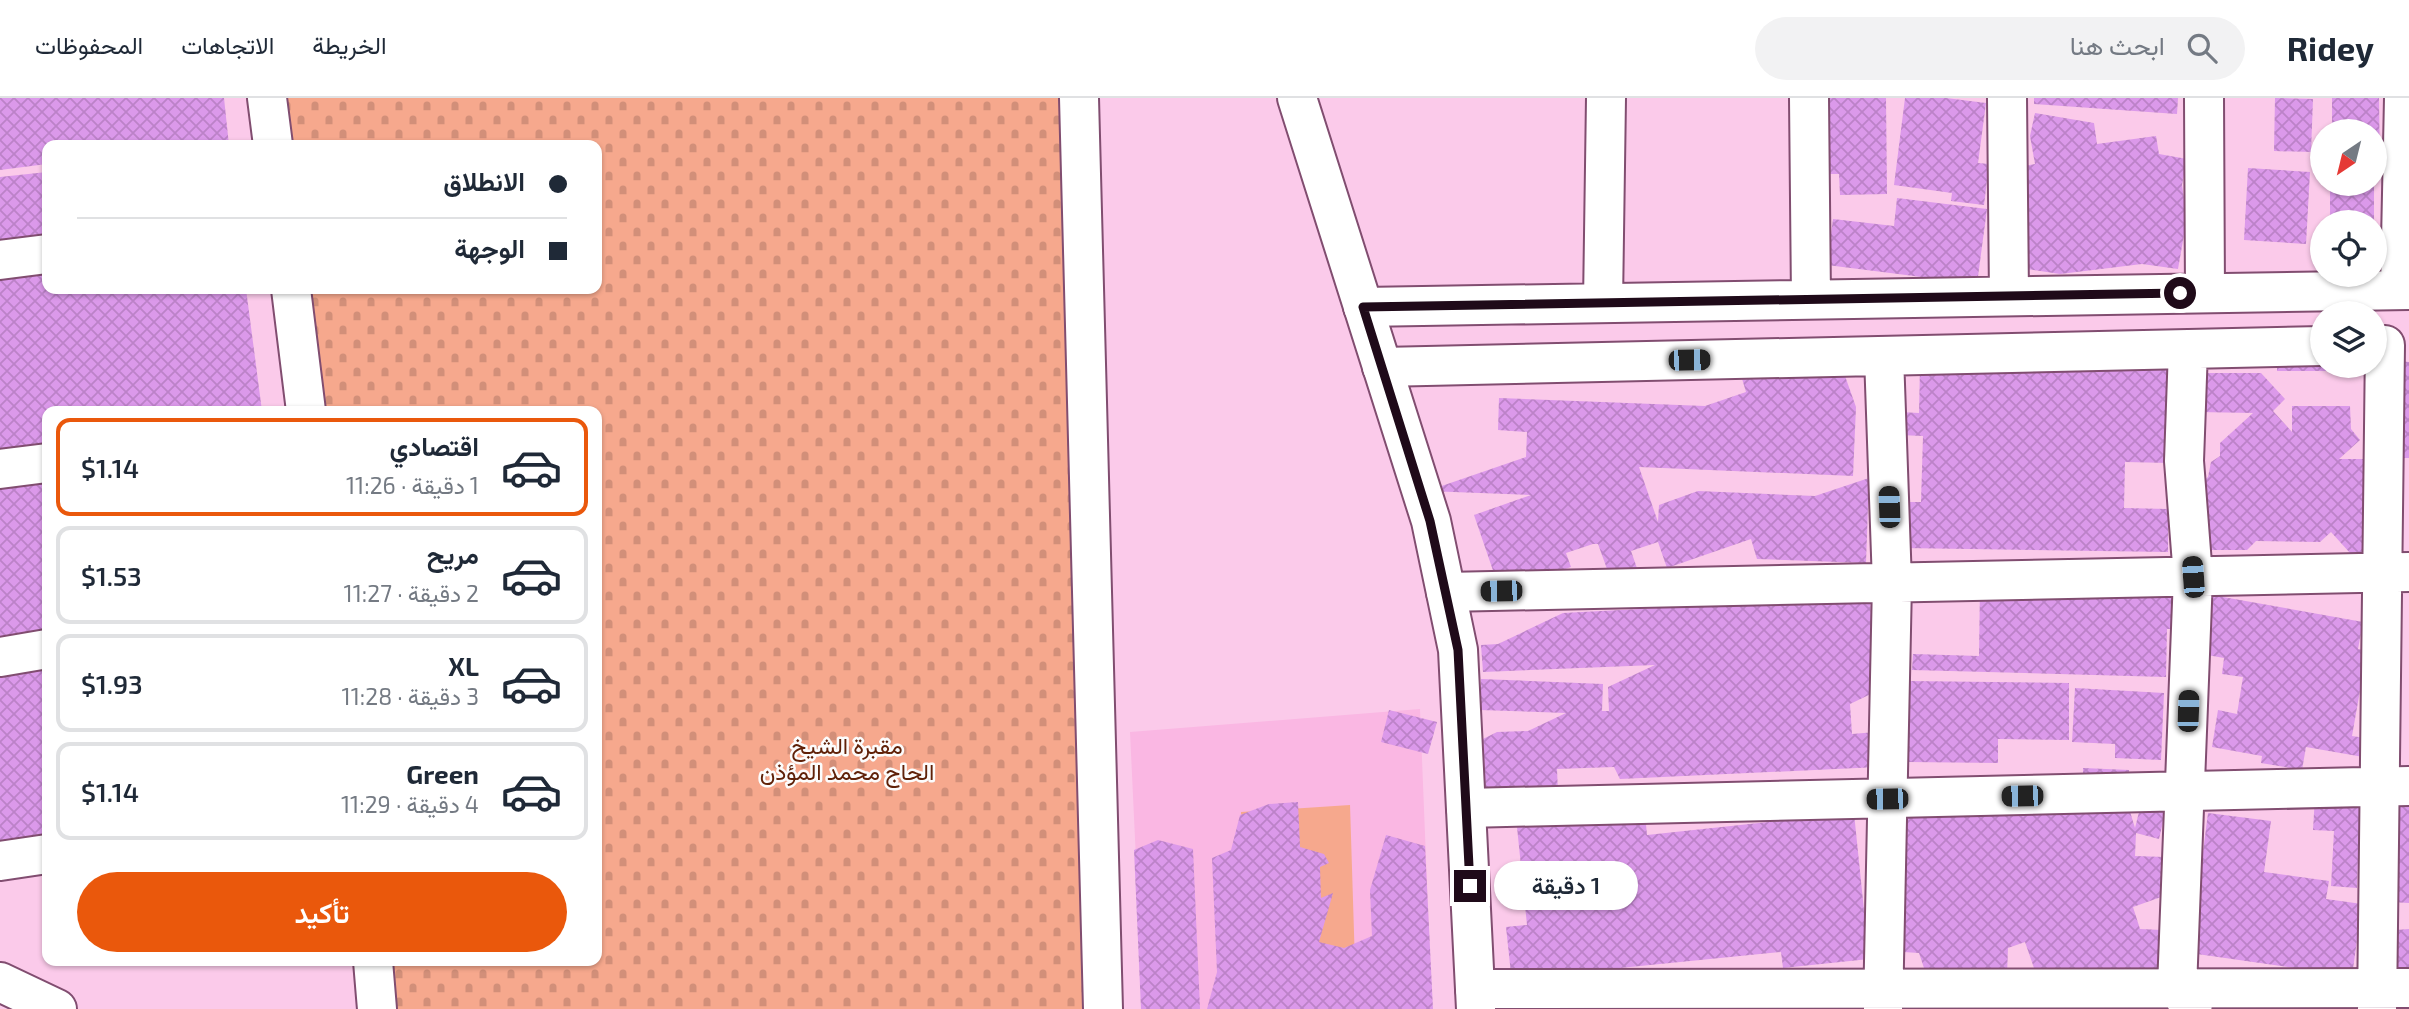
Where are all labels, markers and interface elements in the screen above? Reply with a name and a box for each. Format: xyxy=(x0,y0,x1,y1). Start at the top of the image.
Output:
search box xyxy=(1755,17,2245,80)
text: Ridey xyxy=(2287,28,2374,68)
text: ابحث هنا xyxy=(2070,29,2165,60)
icon: search xyxy=(2183,29,2221,67)
text: المحفوظات xyxy=(35,30,143,59)
text: الاتجاهات xyxy=(181,30,274,59)
text: الخريطة xyxy=(312,30,387,59)
north arrow xyxy=(2310,119,2387,196)
map controls xyxy=(2310,119,2387,378)
text: الانطلاق xyxy=(443,165,525,196)
button: locate xyxy=(2310,210,2387,287)
text: الوجهة xyxy=(454,232,525,263)
route start xyxy=(2164,277,2196,309)
button: layers xyxy=(2310,301,2387,378)
car xyxy=(1668,349,1711,371)
text: اقتصادي xyxy=(390,430,479,461)
icon: car xyxy=(500,436,563,499)
text: $1.14 xyxy=(81,452,139,483)
text: 1 دقيقة · 11:26 xyxy=(346,471,479,499)
car xyxy=(1878,486,1901,528)
text: مريح xyxy=(427,538,479,569)
icon: car xyxy=(500,544,563,607)
car xyxy=(2182,555,2205,599)
text: $1.53 xyxy=(81,560,142,591)
text: 2 دقيقة · 11:27 xyxy=(344,579,479,607)
car xyxy=(1480,580,1523,602)
text: XL xyxy=(448,650,479,681)
icon: car xyxy=(500,652,563,715)
text: $1.93 xyxy=(81,668,143,699)
text: 3 دقيقة · 11:28 xyxy=(342,682,479,710)
car xyxy=(2177,690,2200,732)
park label: مقبرة الشيخ الحاج محمد المؤذن xyxy=(760,731,934,788)
text: Green xyxy=(406,758,479,789)
icon: car xyxy=(500,760,563,823)
text: $1.14 xyxy=(81,776,139,807)
car xyxy=(2001,785,2044,807)
car xyxy=(1866,788,1909,810)
text: 4 دقيقة · 11:29 xyxy=(341,790,479,818)
callout: 1 دقيقة xyxy=(1494,862,1638,910)
route end xyxy=(1454,870,1486,902)
text: 1 دقيقة xyxy=(1532,871,1600,899)
button: تأكيد xyxy=(77,872,567,952)

